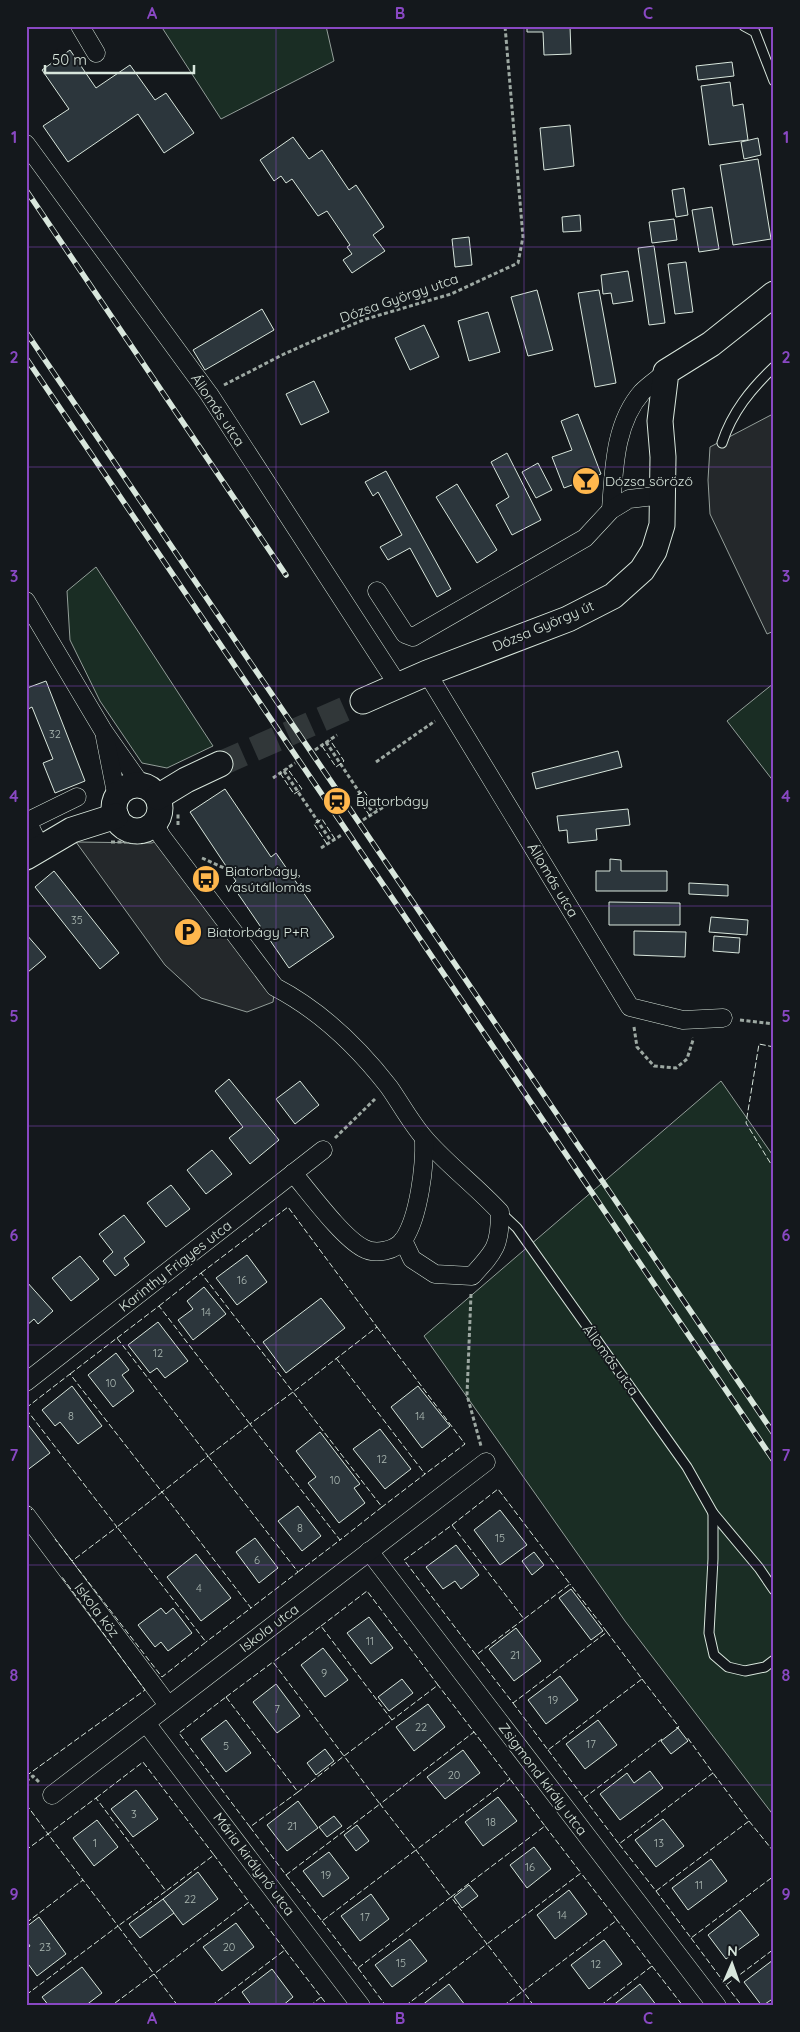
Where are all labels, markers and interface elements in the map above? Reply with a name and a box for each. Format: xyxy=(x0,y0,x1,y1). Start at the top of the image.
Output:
text: A xyxy=(147,3,158,23)
text: B xyxy=(395,3,405,23)
text: C xyxy=(643,3,653,23)
scale bar xyxy=(45,42,194,74)
text: 50 m xyxy=(52,50,87,69)
text: 1 xyxy=(11,127,17,147)
text: 1 xyxy=(783,127,789,147)
street label: Dózsa György utca xyxy=(337,269,461,327)
text: 2 xyxy=(9,347,19,367)
text: 2 xyxy=(781,347,791,367)
street label: Állomás utca xyxy=(187,370,249,450)
bar icon: Dózsa söröző xyxy=(571,466,601,496)
place label: Dózsa söröző xyxy=(605,472,693,490)
text: 3 xyxy=(10,566,18,586)
text: 3 xyxy=(782,566,790,586)
street label: Dózsa György út xyxy=(489,596,597,656)
house number: 32 xyxy=(49,727,61,741)
text: 4 xyxy=(9,786,19,806)
station icon: Biatorbágy xyxy=(322,786,352,816)
text: 4 xyxy=(781,786,791,806)
place label: Biatorbágy xyxy=(356,792,429,810)
street label: Állomás utca xyxy=(524,839,582,921)
place label: Biatorbágy, vasútállomás xyxy=(225,862,311,896)
bus stop icon: Biatorbágy, vasútállomás xyxy=(191,864,221,894)
house number: 35 xyxy=(71,913,83,927)
parking icon: Biatorbágy P+R xyxy=(173,917,203,947)
place label: Biatorbágy P+R xyxy=(207,923,309,941)
text: 5 xyxy=(9,1006,19,1026)
text: 5 xyxy=(781,1006,791,1026)
street label: Karinthy Frigyes utca xyxy=(115,1216,235,1316)
text: 6 xyxy=(10,1225,19,1245)
text: 6 xyxy=(782,1225,791,1245)
house number: 16 xyxy=(237,1273,247,1287)
house number: 14 xyxy=(201,1305,211,1319)
street label: Állomás utca xyxy=(579,1321,643,1399)
house number: 12 xyxy=(153,1346,163,1360)
house number: 10 xyxy=(106,1376,116,1390)
house number: 8 xyxy=(68,1409,74,1423)
house number: 14 xyxy=(415,1409,425,1423)
text: 7 xyxy=(10,1445,19,1465)
text: 7 xyxy=(782,1445,791,1465)
house number: 12 xyxy=(377,1452,387,1466)
house number: 10 xyxy=(330,1473,340,1487)
house number: 8 xyxy=(297,1521,303,1535)
house number: 15 xyxy=(495,1531,505,1545)
house number: 6 xyxy=(254,1553,260,1567)
street label: Iskola köz xyxy=(71,1579,124,1641)
house number: 4 xyxy=(196,1581,202,1595)
street label: Iskola utca xyxy=(236,1600,302,1656)
house number: 11 xyxy=(366,1634,374,1648)
house number: 21 xyxy=(510,1648,520,1662)
text: 8 xyxy=(10,1665,19,1685)
text: 8 xyxy=(782,1665,791,1685)
house number: 9 xyxy=(321,1666,327,1680)
house number: 19 xyxy=(548,1693,558,1707)
house number: 7 xyxy=(274,1702,280,1716)
street label: Zsigmond király utca xyxy=(495,1719,591,1839)
house number: 22 xyxy=(415,1720,427,1734)
house number: 17 xyxy=(586,1737,596,1751)
house number: 5 xyxy=(223,1739,229,1753)
house number: 20 xyxy=(448,1768,460,1782)
house number: 3 xyxy=(131,1807,137,1821)
street label: Mária királynő utca xyxy=(209,1809,299,1919)
house number: 18 xyxy=(486,1815,496,1829)
house number: 21 xyxy=(287,1819,297,1833)
house number: 1 xyxy=(93,1836,97,1850)
house number: 13 xyxy=(654,1836,664,1850)
house number: 16 xyxy=(525,1860,535,1874)
house number: 19 xyxy=(321,1868,331,1882)
house number: 11 xyxy=(695,1878,703,1892)
text: 9 xyxy=(9,1884,19,1904)
text: 9 xyxy=(781,1884,791,1904)
house number: 22 xyxy=(184,1892,196,1906)
house number: 14 xyxy=(557,1908,567,1922)
house number: 17 xyxy=(360,1910,370,1924)
house number: 23 xyxy=(39,1940,51,1954)
house number: 20 xyxy=(223,1940,235,1954)
north arrow xyxy=(708,1940,758,1990)
text: N xyxy=(727,1942,738,1960)
house number: 15 xyxy=(396,1956,406,1970)
house number: 12 xyxy=(591,1957,601,1971)
text: A xyxy=(147,2008,158,2028)
text: B xyxy=(395,2008,405,2028)
text: C xyxy=(643,2008,653,2028)

